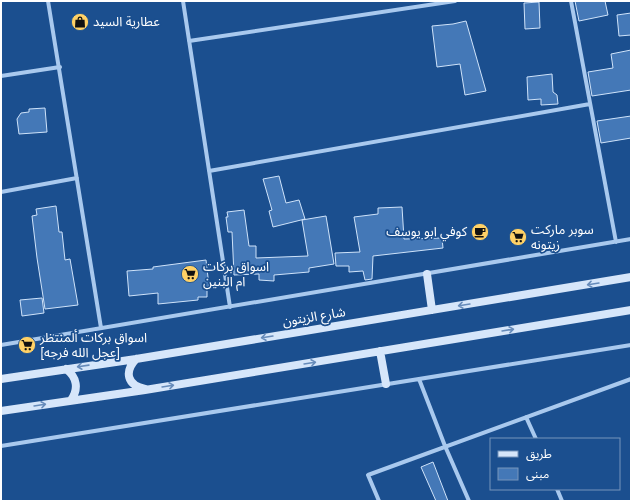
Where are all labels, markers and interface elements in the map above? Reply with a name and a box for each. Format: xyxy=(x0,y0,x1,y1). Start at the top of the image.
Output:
shop icon: عطارية السيد xyxy=(70,12,90,32)
place label: عطارية السيد xyxy=(93,13,160,31)
place label: سوبر ماركت زيتونه xyxy=(531,221,594,254)
cafe icon: كوفي ابو يوسف xyxy=(470,222,490,242)
place label: كوفي ابو يوسف xyxy=(386,223,468,242)
supermarket icon: سوبر ماركت زيتونه xyxy=(508,227,528,247)
place label: اسواق بركات ام البنين xyxy=(203,258,269,291)
supermarket icon: اسواق بركات ام البنين xyxy=(180,264,200,284)
one-way arrow xyxy=(586,280,599,288)
one-way arrow xyxy=(458,301,471,309)
street label: شارع الزيتون xyxy=(281,303,347,332)
one-way arrow xyxy=(501,326,514,334)
place label: اسواق بركات ألمنتظر [عجل الله فرجه] xyxy=(39,329,147,362)
one-way arrow xyxy=(261,334,274,342)
supermarket icon: اسواق بركات ألمنتظر [عجل الله فرجه] xyxy=(17,335,37,355)
one-way arrow xyxy=(303,359,316,367)
one-way arrow xyxy=(77,362,90,370)
one-way arrow xyxy=(161,382,174,390)
one-way arrow xyxy=(33,401,46,409)
legend xyxy=(490,438,620,490)
text: طريق xyxy=(526,446,552,462)
text: مبنى xyxy=(526,466,549,482)

